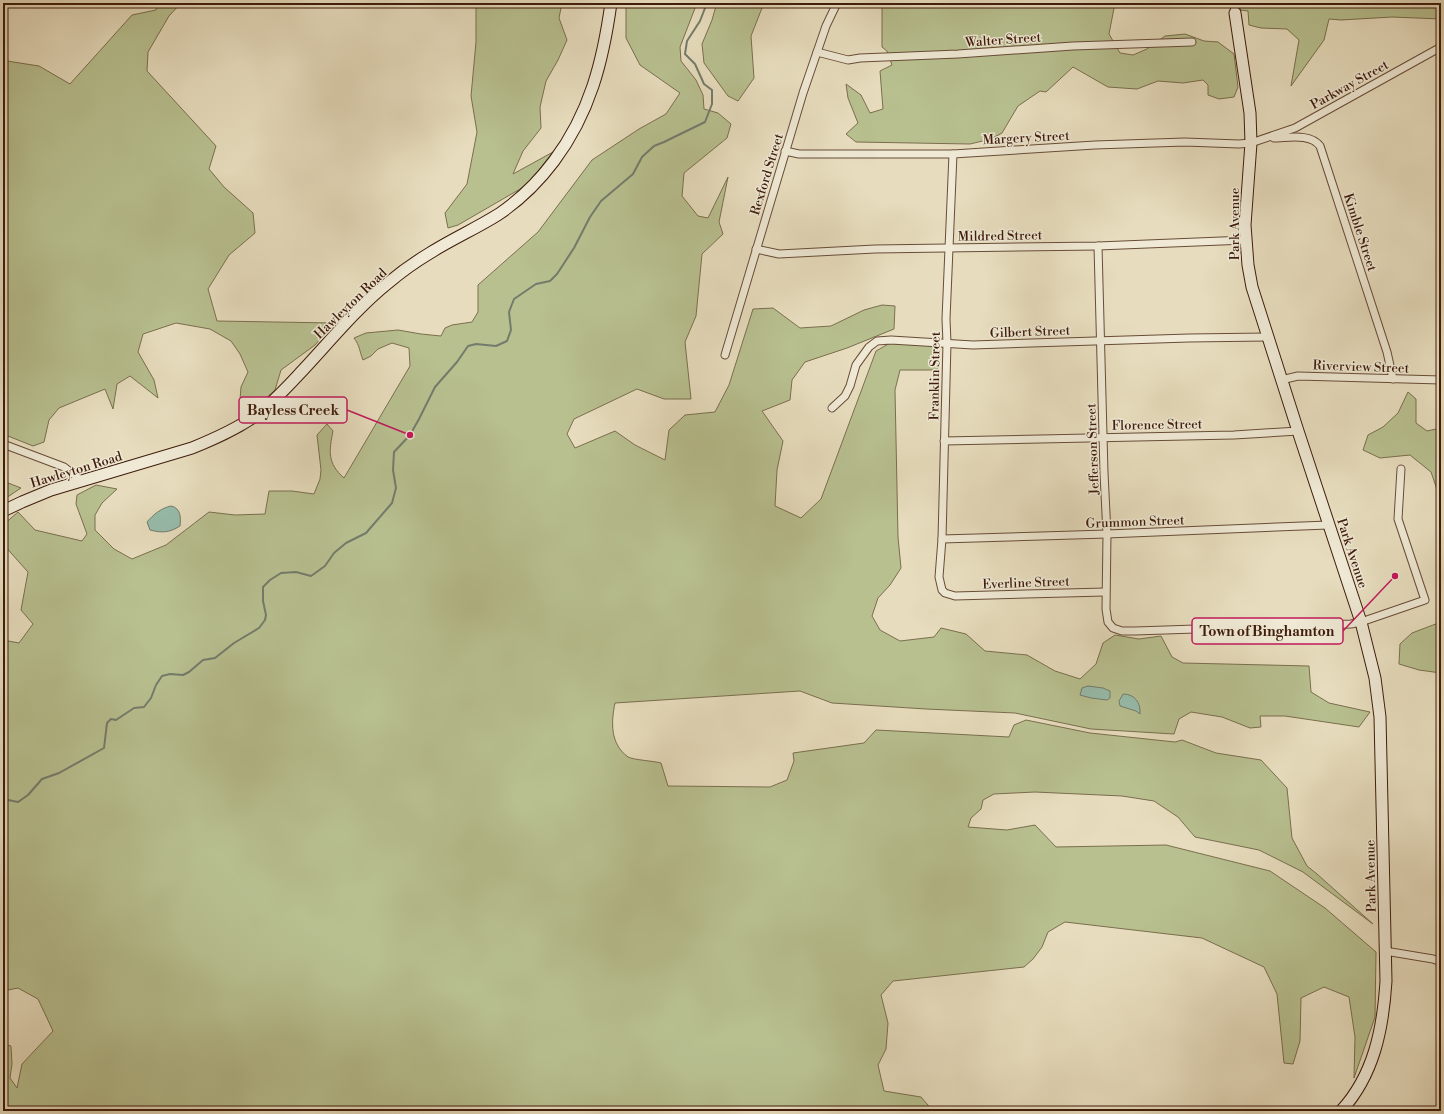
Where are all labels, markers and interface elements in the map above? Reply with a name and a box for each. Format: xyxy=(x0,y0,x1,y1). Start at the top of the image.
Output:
street label: Walter Street xyxy=(964,29,1042,51)
street label: Parkway Street xyxy=(1308,57,1392,113)
street label: Margery Street xyxy=(982,128,1070,148)
street label: Rexford Street xyxy=(747,131,787,217)
street label: Park Avenue xyxy=(1227,187,1243,260)
street label: Kimble Street xyxy=(1340,191,1380,274)
street label: Mildred Street xyxy=(958,227,1043,245)
street label: Hawleyton Road xyxy=(311,265,391,342)
street label: Gilbert Street xyxy=(990,323,1071,341)
street label: Franklin Street xyxy=(926,331,944,421)
street label: Riverview Street xyxy=(1312,357,1410,377)
callout: Bayless Creek xyxy=(239,397,347,423)
text: Bayless Creek xyxy=(247,402,339,420)
street label: Jefferson Street xyxy=(1083,403,1103,496)
street label: Florence Street xyxy=(1112,416,1203,434)
street label: Hawleyton Road xyxy=(29,448,125,491)
street label: Grummon Street xyxy=(1085,512,1185,532)
street label: Park Avenue xyxy=(1333,516,1371,591)
street label: Everline Street xyxy=(982,573,1070,593)
callout: Town of Binghamton xyxy=(1192,618,1343,644)
text: Town of Binghamton xyxy=(1200,623,1335,641)
street label: Park Avenue xyxy=(1362,839,1380,912)

